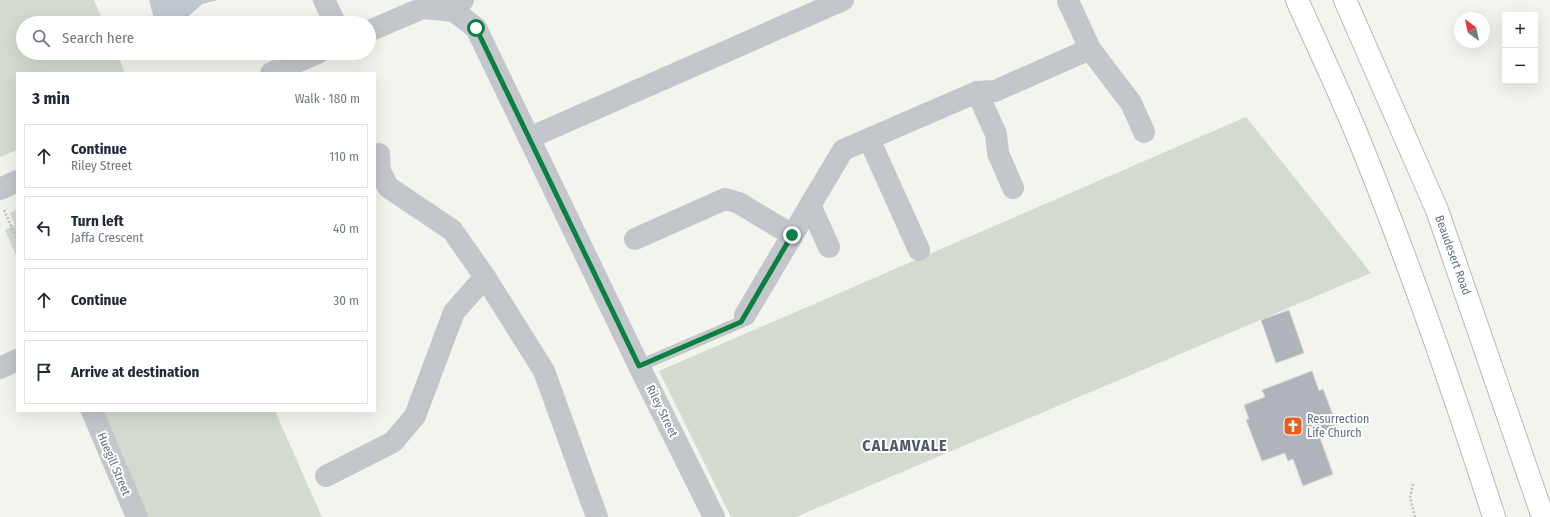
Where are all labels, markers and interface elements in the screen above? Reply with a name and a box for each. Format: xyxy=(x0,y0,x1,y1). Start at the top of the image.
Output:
north arrow xyxy=(1454,12,1490,48)
map controls xyxy=(1502,12,1538,84)
button: + xyxy=(1502,12,1538,48)
search box xyxy=(16,16,376,60)
route start xyxy=(467,19,485,37)
icon: search xyxy=(30,27,52,49)
text: Search here xyxy=(62,29,134,47)
button: − xyxy=(1502,48,1538,84)
text: 3 min xyxy=(32,88,70,109)
text: Walk · 180 m xyxy=(295,91,360,106)
text: Continue xyxy=(71,140,127,158)
icon: ahead xyxy=(33,145,55,167)
text: 110 m xyxy=(329,149,359,164)
text: Riley Street xyxy=(71,158,132,173)
text: Turn left xyxy=(71,212,124,230)
street label: Beaudesert Road xyxy=(1432,213,1474,297)
icon: left xyxy=(33,217,55,239)
text: 40 m xyxy=(333,221,359,236)
route end xyxy=(783,226,801,244)
text: Jaffa Crescent xyxy=(71,230,143,245)
icon: ahead xyxy=(33,289,55,311)
text: Continue xyxy=(71,291,127,309)
text: 30 m xyxy=(333,293,359,308)
icon: arrive xyxy=(33,361,55,383)
text: Arrive at destination xyxy=(71,363,199,381)
street label: Riley Street xyxy=(643,383,681,439)
place label: Resurrection Life Church xyxy=(1307,412,1369,440)
church icon: Resurrection Life Church xyxy=(1282,415,1304,437)
street label: Huegill Street xyxy=(95,431,134,498)
district label: CALAMVALE xyxy=(862,436,948,455)

